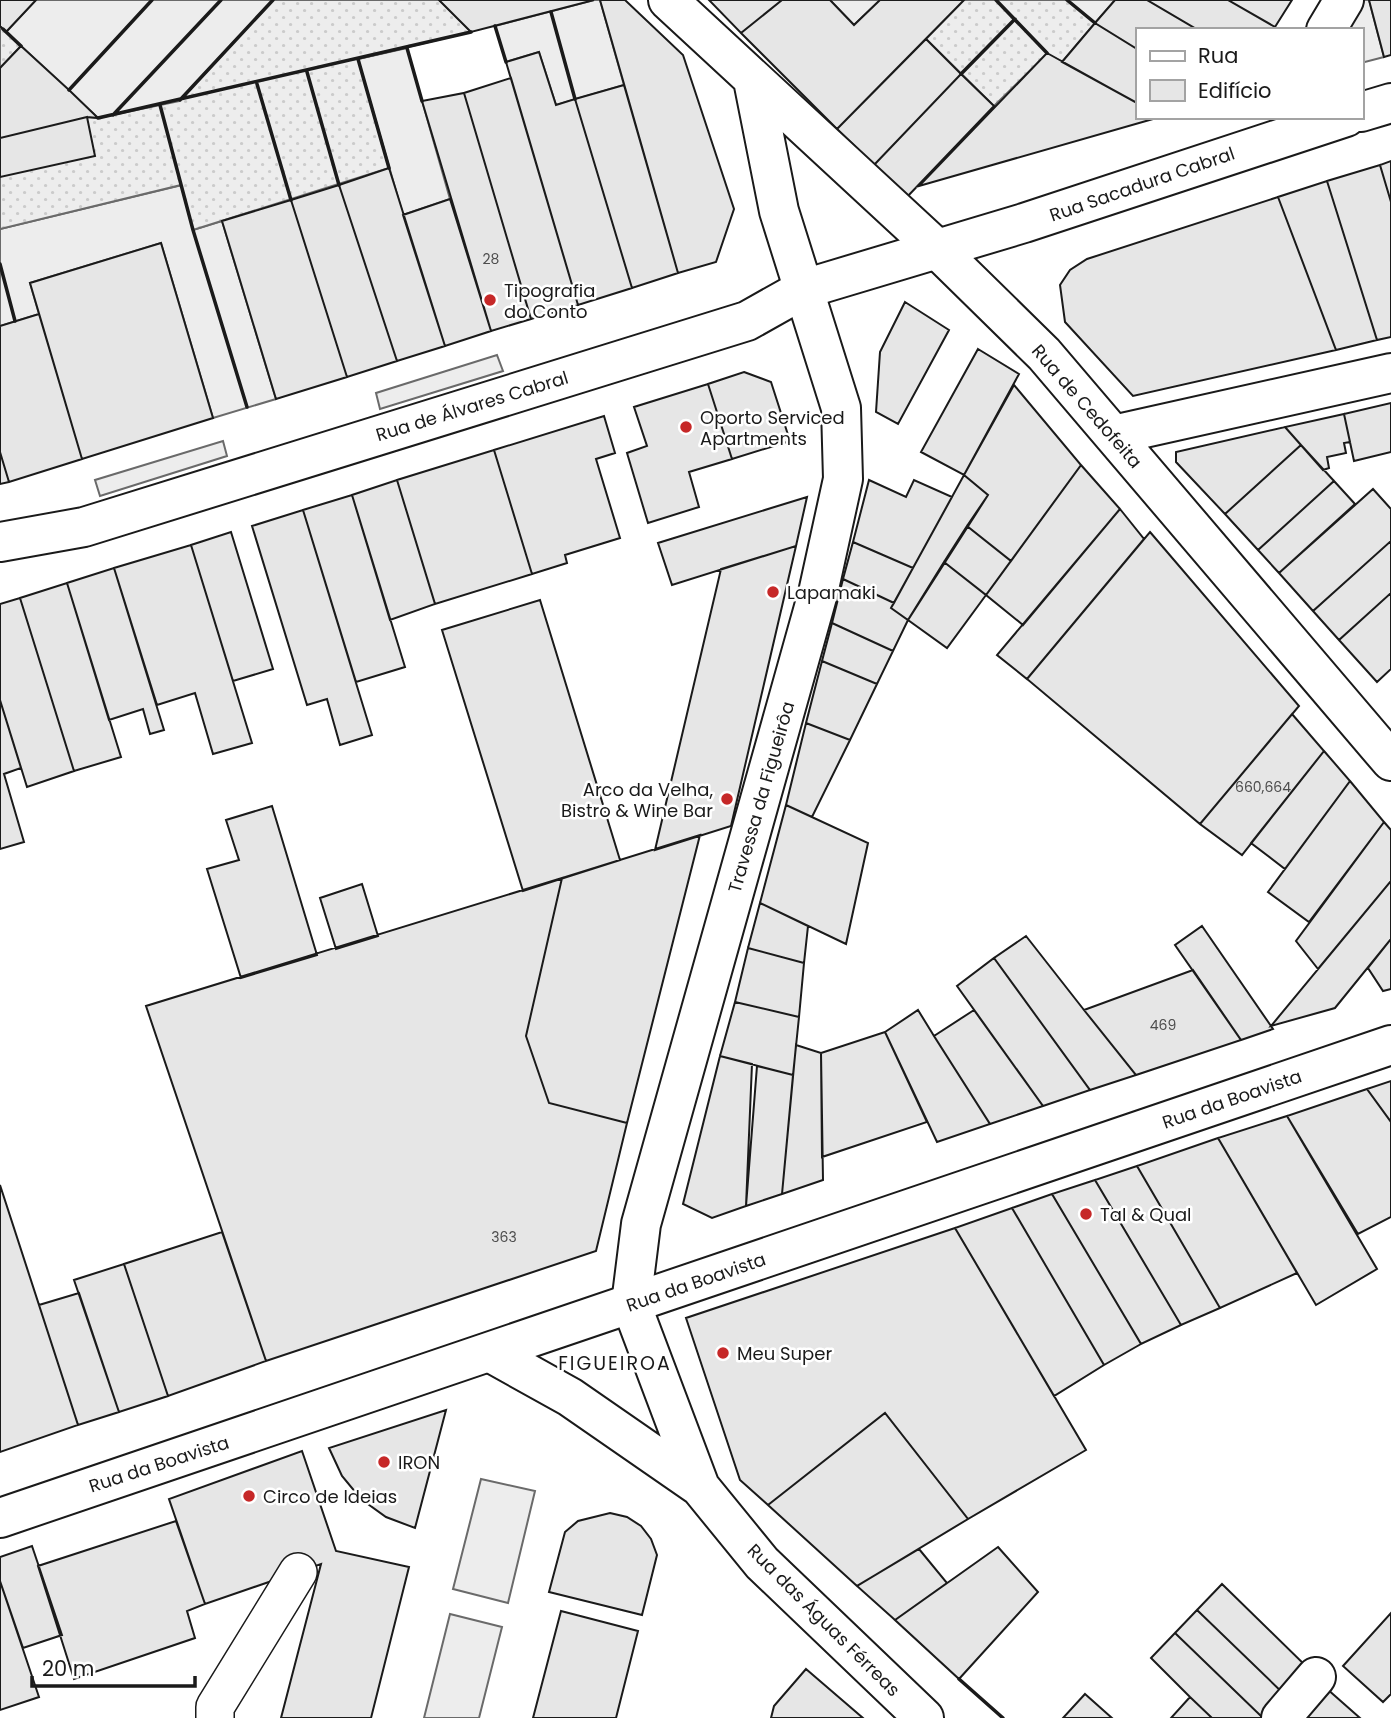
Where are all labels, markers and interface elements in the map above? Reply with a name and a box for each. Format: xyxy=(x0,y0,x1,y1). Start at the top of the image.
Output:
legend xyxy=(1136,28,1363,119)
text: Rua xyxy=(1198,41,1238,70)
text: Edifício xyxy=(1198,76,1272,105)
street label: Rua Sacadura Cabral xyxy=(1046,141,1238,227)
house number: 28 xyxy=(483,249,500,269)
place label: Tipografia do Conto xyxy=(504,278,595,324)
marker: Tipografia do Conto xyxy=(482,292,498,308)
street label: Rua de Cedofeita xyxy=(1026,339,1148,473)
street label: Rua de Álvares Cabral xyxy=(373,365,571,447)
place label: Oporto Serviced Apartments xyxy=(700,405,845,451)
marker: Oporto Serviced Apartments xyxy=(678,419,694,435)
place label: Lapamaki xyxy=(787,580,876,605)
marker: Lapamaki xyxy=(765,584,781,600)
street label: Travessa da Figueirôa xyxy=(722,698,800,896)
place label: Arco da Velha, Bistro & Wine Bar xyxy=(561,777,713,823)
house number: 660,664 xyxy=(1235,777,1291,797)
marker: Arco da Velha, Bistro & Wine Bar xyxy=(719,791,735,807)
house number: 469 xyxy=(1150,1015,1176,1035)
street label: Rua da Boavista xyxy=(1159,1063,1305,1135)
place label: Tal & Qual xyxy=(1100,1202,1192,1227)
marker: Tal & Qual xyxy=(1078,1206,1094,1222)
house number: 363 xyxy=(491,1227,517,1247)
street label: Rua da Boavista xyxy=(623,1246,769,1318)
place label: Meu Super xyxy=(737,1341,832,1366)
marker: Meu Super xyxy=(715,1345,731,1361)
district label: FIGUEIROA xyxy=(558,1350,672,1377)
street label: Rua da Boavista xyxy=(86,1430,232,1498)
place label: IRON xyxy=(398,1450,440,1475)
marker: IRON xyxy=(376,1454,392,1470)
place label: Circo de Ideias xyxy=(263,1484,397,1509)
marker: Circo de Ideias xyxy=(241,1488,257,1504)
street label: Rua das Águas Férreas xyxy=(742,1538,906,1702)
scale bar xyxy=(32,1644,194,1688)
text: 20 m xyxy=(42,1654,95,1683)

